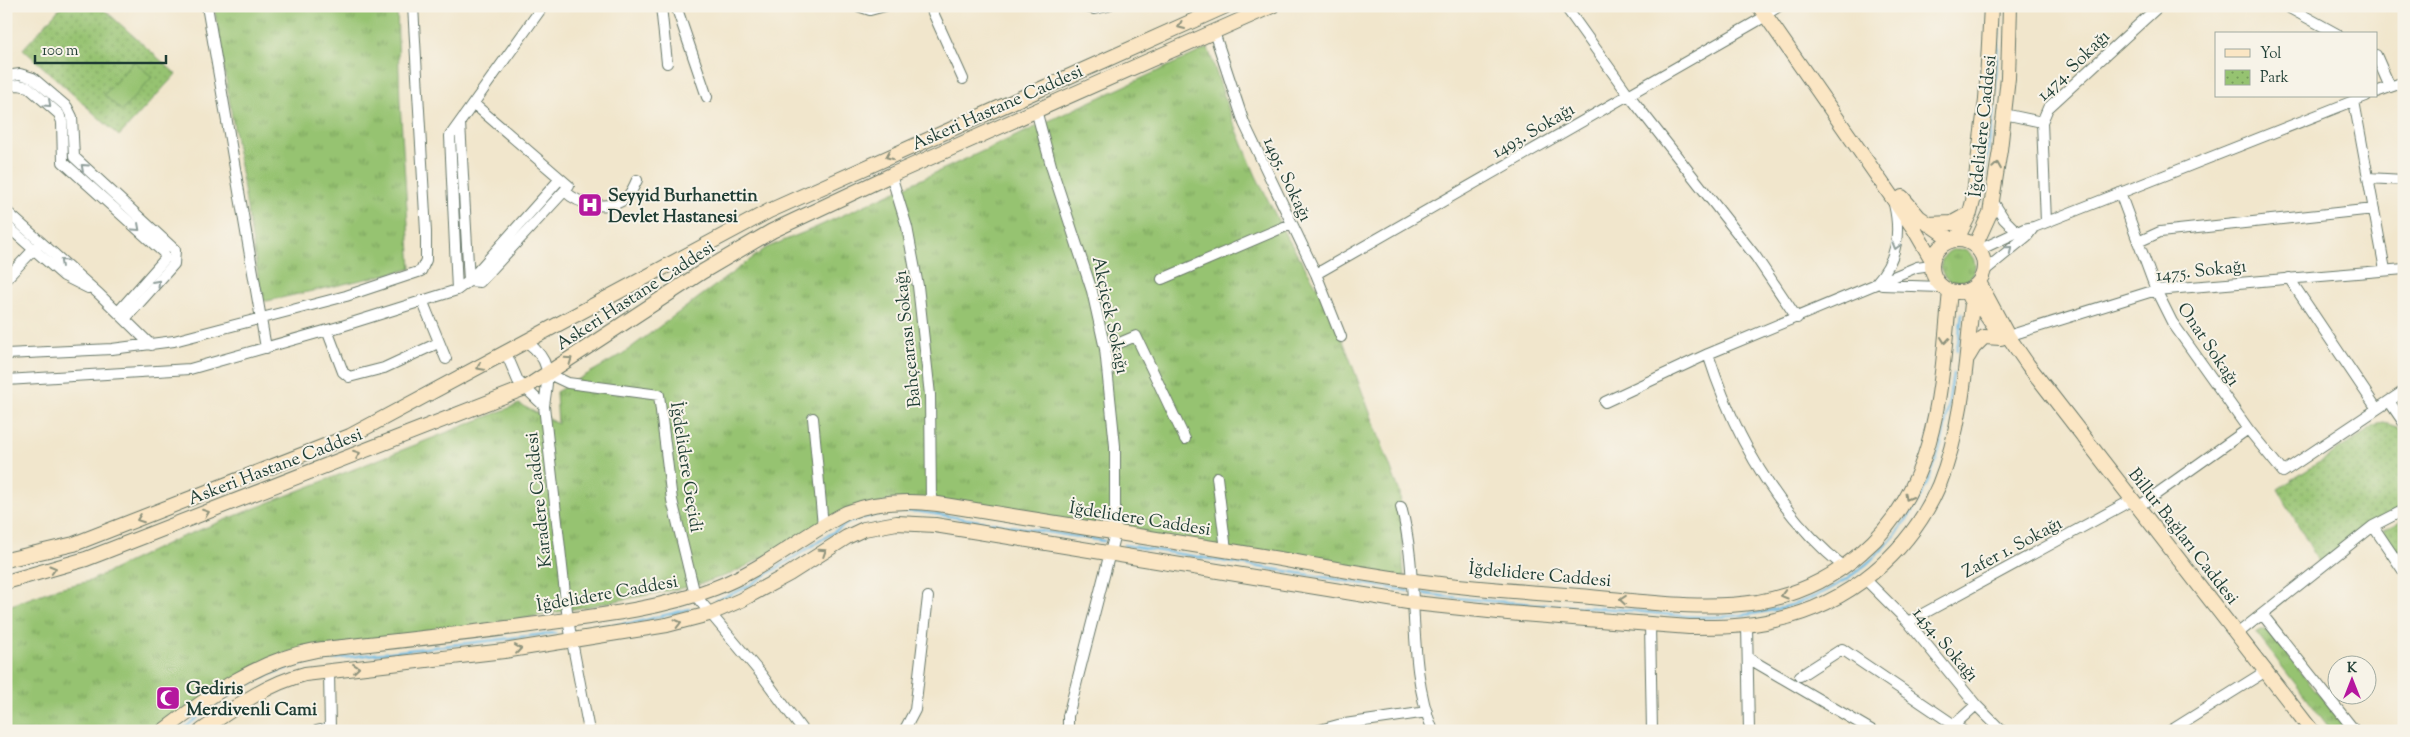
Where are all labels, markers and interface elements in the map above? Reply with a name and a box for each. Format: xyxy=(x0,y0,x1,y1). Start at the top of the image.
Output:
one-way arrow xyxy=(1177,19,1186,30)
street label: 1474. Sokağı xyxy=(2032,25,2117,108)
scale bar xyxy=(35,32,166,64)
legend xyxy=(2215,32,2378,98)
text: 100 m xyxy=(42,41,79,62)
text: Yol xyxy=(2260,44,2282,65)
street label: İğdelidere Caddesi xyxy=(1964,54,2004,199)
street label: Askeri Hastane Caddesi xyxy=(908,59,1088,158)
text: Park xyxy=(2260,68,2289,89)
one-way arrow xyxy=(43,98,52,107)
street label: 1493. Sokağı xyxy=(1488,98,1580,166)
street label: 1495. Sokağı xyxy=(1255,133,1317,226)
one-way arrow xyxy=(885,150,894,160)
one-way arrow xyxy=(1992,161,2002,170)
one-way arrow xyxy=(81,164,90,173)
place label: Seyyid Burhanettin Devlet Hastanesi xyxy=(608,184,758,231)
hospital icon: Seyyid Burhanettin Devlet Hastanesi xyxy=(577,192,603,218)
one-way arrow xyxy=(132,222,141,231)
street label: Askeri Hastane Caddesi xyxy=(551,235,721,358)
one-way arrow xyxy=(1891,241,1901,250)
one-way arrow xyxy=(2003,247,2012,255)
street label: Akçiçek Sokağı xyxy=(1084,254,1134,377)
street label: 1475. Sokağı xyxy=(2155,254,2248,290)
one-way arrow xyxy=(60,258,69,267)
street label: Bahçearası Sokağı xyxy=(889,269,929,409)
one-way arrow xyxy=(152,279,161,288)
street label: Onat Sokağı xyxy=(2170,298,2245,392)
one-way arrow xyxy=(1940,336,1951,344)
one-way arrow xyxy=(563,357,573,366)
one-way arrow xyxy=(477,361,486,371)
street label: İğdelidere Geçidi xyxy=(662,400,708,534)
street label: Askeri Hastane Caddesi xyxy=(185,423,367,513)
street label: Karadere Caddesi xyxy=(520,431,560,569)
one-way arrow xyxy=(352,450,361,460)
street label: Billur Bağları Caddesi xyxy=(2121,463,2244,611)
one-way arrow xyxy=(1905,491,1915,500)
street label: İğdelidere Caddesi xyxy=(1067,496,1212,544)
one-way arrow xyxy=(201,508,209,518)
street label: Zafer 1. Sokağı xyxy=(1958,511,2068,586)
one-way arrow xyxy=(137,513,145,523)
one-way arrow xyxy=(818,549,827,558)
street label: İğdelidere Caddesi xyxy=(1467,557,1612,595)
one-way arrow xyxy=(49,564,57,574)
street label: İğdelidere Caddesi xyxy=(535,570,680,620)
one-way arrow xyxy=(1781,590,1789,600)
one-way arrow xyxy=(1619,595,1627,606)
street label: 1454. Sokağı xyxy=(1905,602,1984,689)
one-way arrow xyxy=(674,618,682,628)
one-way arrow xyxy=(514,644,522,655)
north arrow xyxy=(2328,654,2378,704)
text: K xyxy=(2347,659,2358,679)
one-way arrow xyxy=(353,663,361,674)
place label: Gediris Merdivenli Cami xyxy=(186,677,318,724)
mosque icon: Gediris Merdivenli Cami xyxy=(155,685,181,711)

